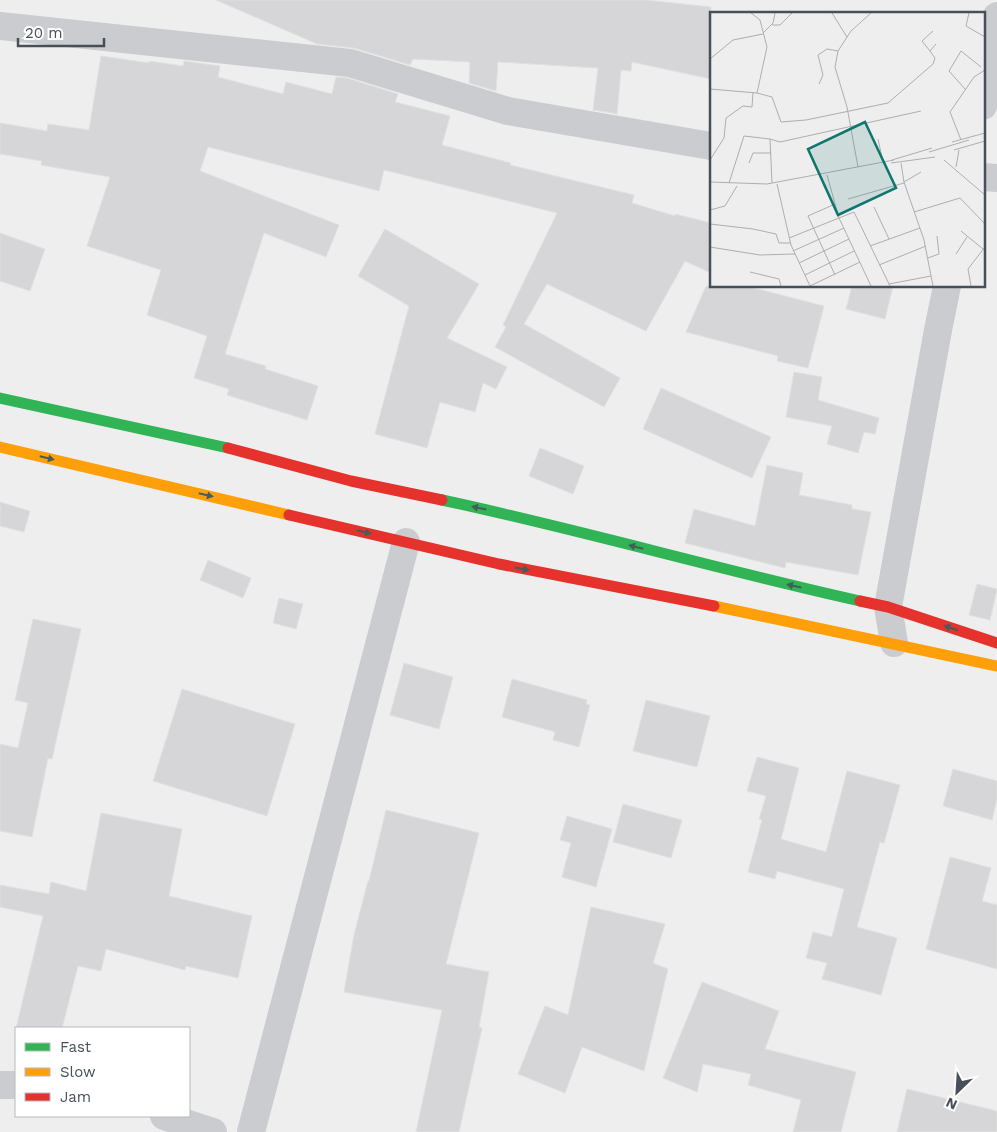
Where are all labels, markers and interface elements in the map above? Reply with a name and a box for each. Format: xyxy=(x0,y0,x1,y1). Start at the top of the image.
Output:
inset map xyxy=(710,12,984,288)
scale bar xyxy=(18,15,104,47)
text: 20 m xyxy=(25,24,63,42)
one-way arrow xyxy=(40,454,55,462)
one-way arrow xyxy=(198,491,213,499)
one-way arrow xyxy=(471,504,486,512)
one-way arrow xyxy=(356,528,371,536)
one-way arrow xyxy=(629,543,644,551)
one-way arrow xyxy=(515,565,531,573)
one-way arrow xyxy=(786,582,801,590)
one-way arrow xyxy=(943,624,958,631)
legend xyxy=(15,1027,190,1117)
text: Fast xyxy=(60,1038,92,1056)
text: Slow xyxy=(60,1063,96,1081)
north arrow xyxy=(932,1067,982,1117)
text: Jam xyxy=(60,1088,91,1106)
text: N xyxy=(943,1094,960,1113)

